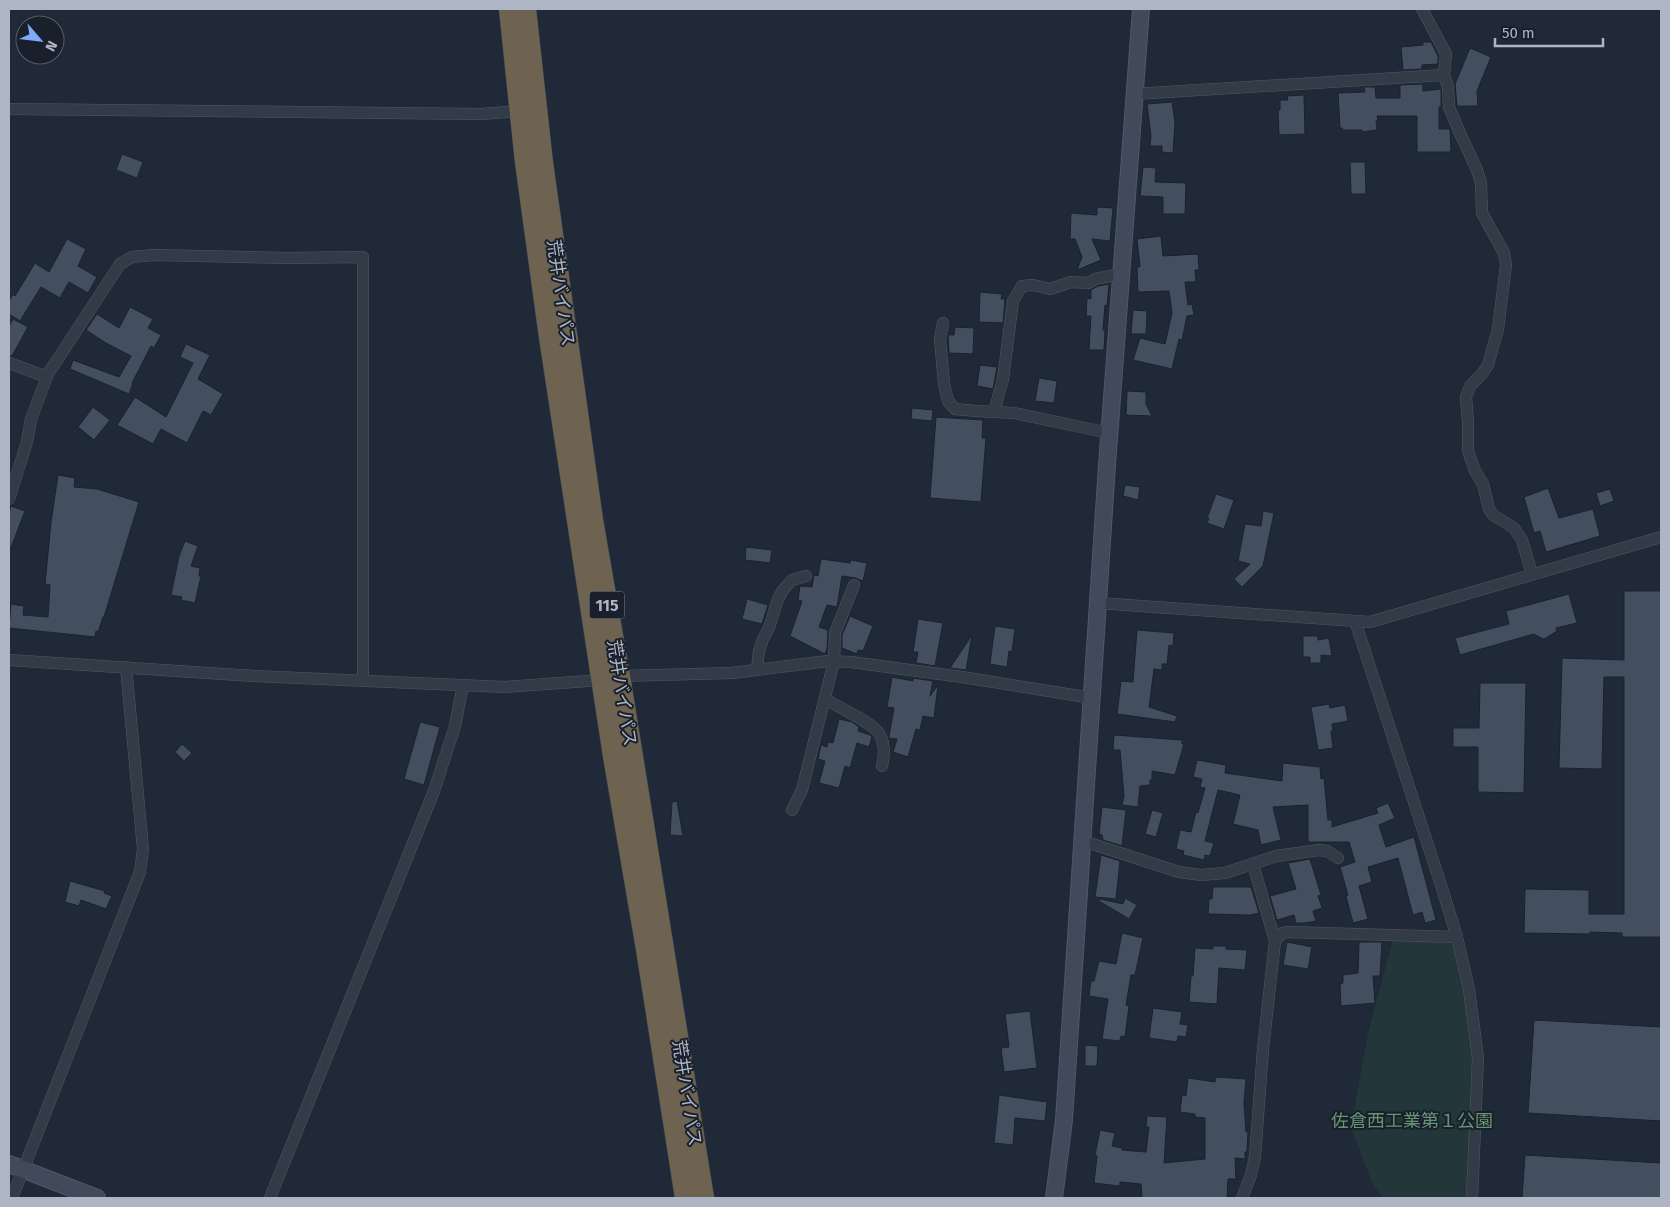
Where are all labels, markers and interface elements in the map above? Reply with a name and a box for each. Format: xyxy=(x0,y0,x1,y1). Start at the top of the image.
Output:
north arrow xyxy=(15,15,65,65)
scale bar xyxy=(1495,15,1602,47)
text: 50 m xyxy=(1502,24,1535,42)
text: N xyxy=(41,38,61,54)
street label: 荒井バイパス xyxy=(543,238,579,348)
road number: 115 xyxy=(590,592,624,618)
street label: 荒井バイパス xyxy=(603,638,641,748)
street label: 荒井バイパス xyxy=(668,1038,706,1148)
park label: 佐倉西工業第１公園 xyxy=(1331,1110,1493,1132)

